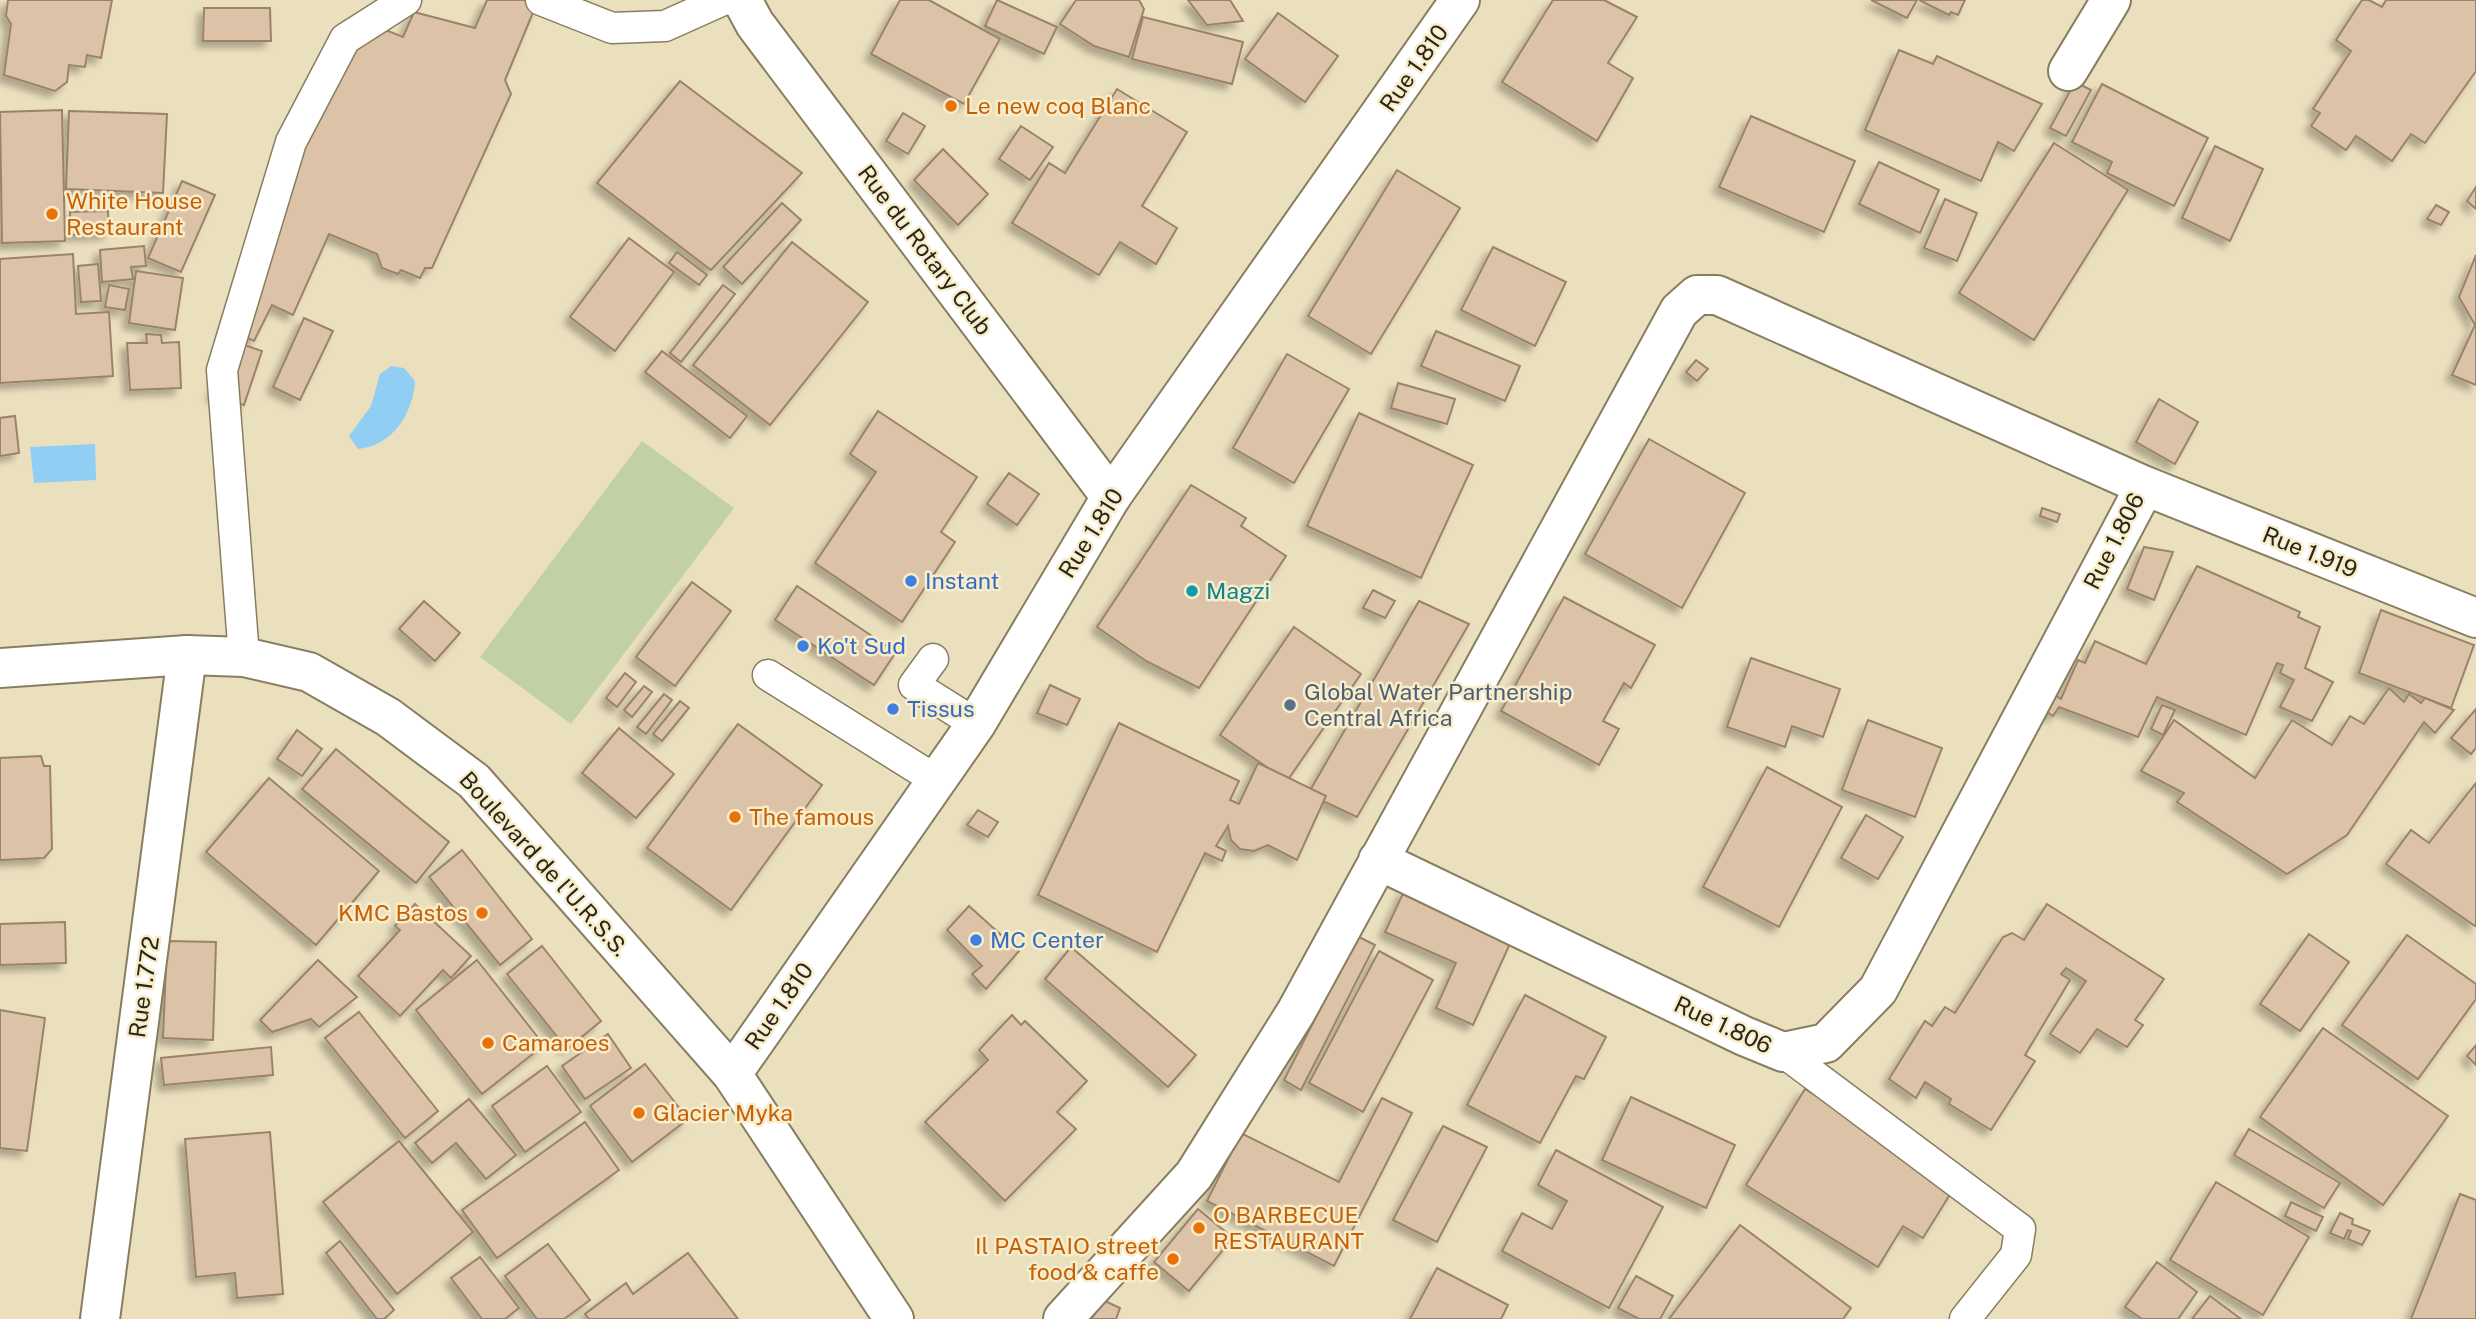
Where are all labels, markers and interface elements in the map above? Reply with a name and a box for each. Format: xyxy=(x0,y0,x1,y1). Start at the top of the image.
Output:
street label: Rue 1.810 xyxy=(1374,19,1453,116)
place label: Le new coq Blanc xyxy=(965,92,1151,119)
marker: Le new coq Blanc xyxy=(943,98,959,114)
street label: Rue du Rotary Club xyxy=(853,159,998,340)
place label: White House Restaurant xyxy=(66,187,202,240)
marker: White House Restaurant xyxy=(44,206,60,222)
street label: Rue 1.810 xyxy=(1053,483,1129,582)
street label: Rue 1.806 xyxy=(2078,488,2149,594)
street label: Rue 1.919 xyxy=(2259,520,2362,583)
place label: Instant xyxy=(925,567,999,594)
marker: Instant xyxy=(903,573,919,589)
place label: Magzi xyxy=(1206,577,1270,604)
marker: Magzi xyxy=(1184,583,1200,599)
place label: Ko't Sud xyxy=(817,632,906,659)
marker: Ko't Sud xyxy=(795,638,811,654)
place label: Global Water Partnership Central Africa xyxy=(1304,678,1572,731)
place label: Tissus xyxy=(907,695,975,722)
marker: Global Water Partnership Central Africa xyxy=(1282,697,1298,713)
marker: Tissus xyxy=(885,701,901,717)
street label: Boulevard de l'U.R.S.S. xyxy=(454,766,634,962)
place label: The famous xyxy=(749,803,874,830)
marker: The famous xyxy=(727,809,743,825)
place label: KMC Bastos xyxy=(338,899,468,926)
marker: KMC Bastos xyxy=(474,905,490,921)
place label: MC Center xyxy=(990,926,1104,953)
marker: MC Center xyxy=(968,932,984,948)
street label: Rue 1.772 xyxy=(123,934,164,1039)
street label: Rue 1.810 xyxy=(739,957,818,1054)
street label: Rue 1.806 xyxy=(1670,990,1776,1059)
place label: Camaroes xyxy=(502,1029,609,1056)
marker: Camaroes xyxy=(480,1035,496,1051)
place label: Glacier Myka xyxy=(653,1099,793,1126)
marker: Glacier Myka xyxy=(631,1105,647,1121)
place label: O BARBECUE RESTAURANT xyxy=(1213,1201,1365,1254)
marker: O BARBECUE RESTAURANT xyxy=(1191,1220,1207,1236)
place label: Il PASTAIO street food & caffe xyxy=(975,1232,1159,1285)
marker: Il PASTAIO street food & caffe xyxy=(1165,1251,1181,1267)

